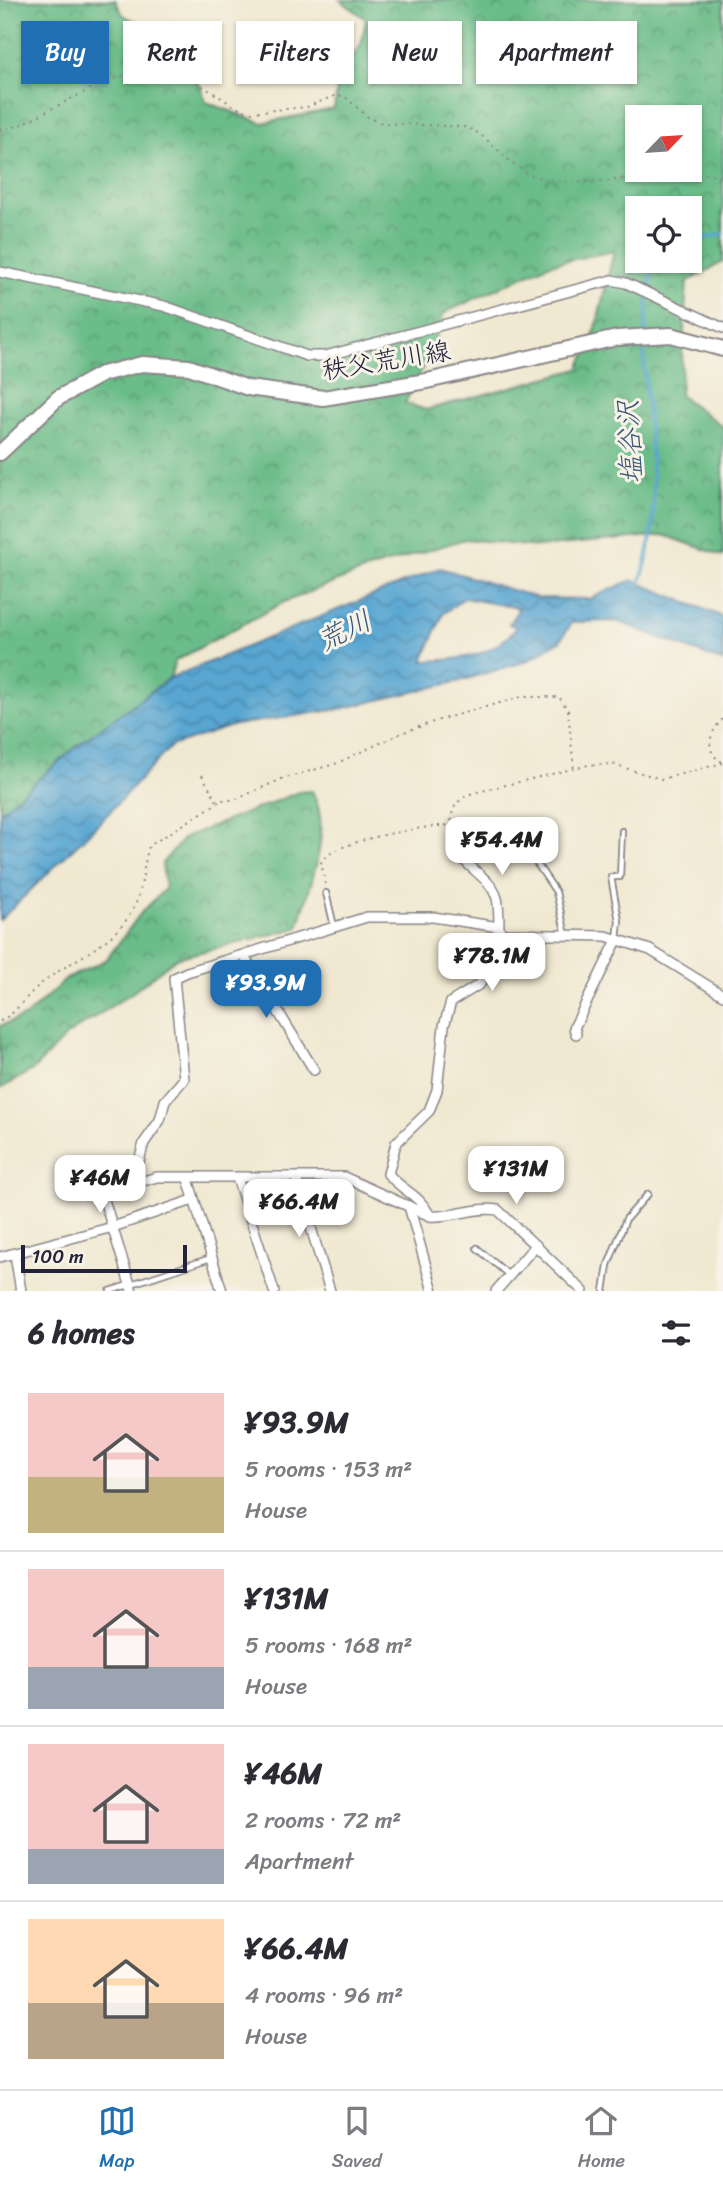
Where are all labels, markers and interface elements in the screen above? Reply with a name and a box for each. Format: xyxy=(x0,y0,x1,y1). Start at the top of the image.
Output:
chip: Buy xyxy=(21,21,109,84)
chip: Rent xyxy=(123,21,222,84)
chip: Filters xyxy=(236,21,354,84)
chip: New xyxy=(368,21,462,84)
chip: Apartment xyxy=(476,21,637,84)
north arrow xyxy=(625,105,702,182)
map controls xyxy=(625,105,702,273)
button: locate xyxy=(625,196,702,273)
street label: 秩父荒川線 xyxy=(318,327,454,393)
water label: 塩谷沢 xyxy=(603,398,656,485)
water label: 荒川 xyxy=(308,596,380,665)
pin: ¥54.4M xyxy=(445,818,559,877)
text: ¥54.4M xyxy=(461,819,543,860)
pin: ¥78.1M xyxy=(435,934,549,993)
text: ¥78.1M xyxy=(454,935,530,976)
pin: ¥93.9M xyxy=(209,960,323,1020)
text: ¥93.9M xyxy=(226,962,306,1003)
pin: ¥131M xyxy=(467,1146,565,1206)
text: ¥131M xyxy=(484,1148,548,1189)
pin: ¥46M xyxy=(59,1156,141,1215)
text: ¥46M xyxy=(71,1157,129,1198)
pin: ¥66.4M xyxy=(242,1180,356,1239)
text: ¥66.4M xyxy=(260,1181,338,1222)
text: 100 m xyxy=(32,1240,84,1273)
scale bar xyxy=(21,1242,187,1274)
text: 6 homes xyxy=(28,1306,135,1360)
icon: filters xyxy=(657,1314,695,1352)
text: ¥93.9M xyxy=(245,1395,349,1449)
icon: home xyxy=(84,1421,168,1505)
text: 5 rooms · 153 m² xyxy=(245,1449,412,1490)
text: House xyxy=(245,1490,307,1531)
text: ¥131M xyxy=(245,1571,328,1625)
icon: home xyxy=(84,1597,168,1681)
text: 5 rooms · 168 m² xyxy=(245,1625,413,1666)
text: House xyxy=(245,1666,307,1707)
text: ¥46M xyxy=(245,1746,322,1800)
icon: home xyxy=(84,1772,168,1856)
text: 2 rooms · 72 m² xyxy=(245,1800,401,1841)
text: Apartment xyxy=(245,1841,354,1882)
text: ¥66.4M xyxy=(245,1921,348,1975)
icon: home xyxy=(84,1947,168,2031)
text: 4 rooms · 96 m² xyxy=(245,1975,403,2016)
text: House xyxy=(245,2016,307,2057)
tab: Map xyxy=(98,2102,136,2177)
tab: Saved xyxy=(332,2102,382,2177)
tab: Home xyxy=(578,2102,625,2177)

